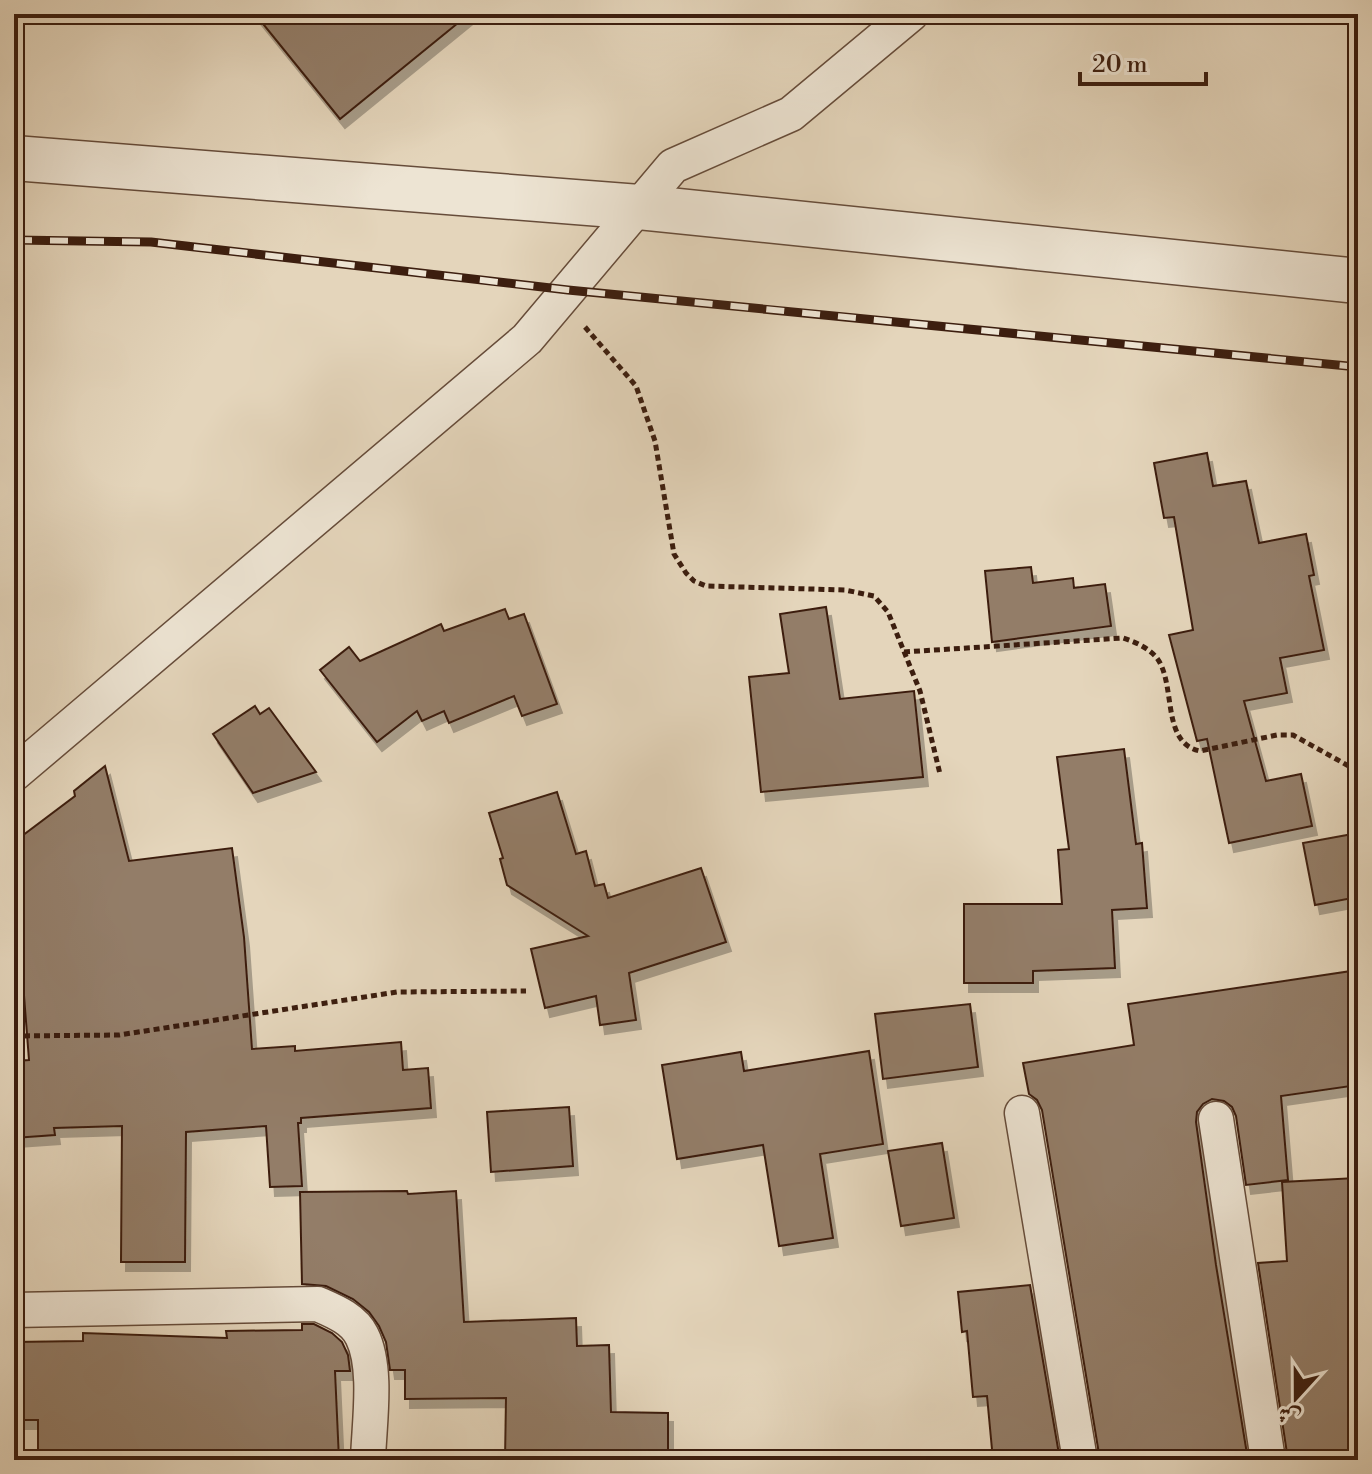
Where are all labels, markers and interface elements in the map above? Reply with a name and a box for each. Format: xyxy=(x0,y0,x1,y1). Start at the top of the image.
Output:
scale bar xyxy=(1080,36,1206,86)
text: 20 m xyxy=(1092,50,1148,80)
north arrow xyxy=(1256,1358,1336,1438)
text: ش xyxy=(1274,1399,1304,1432)

